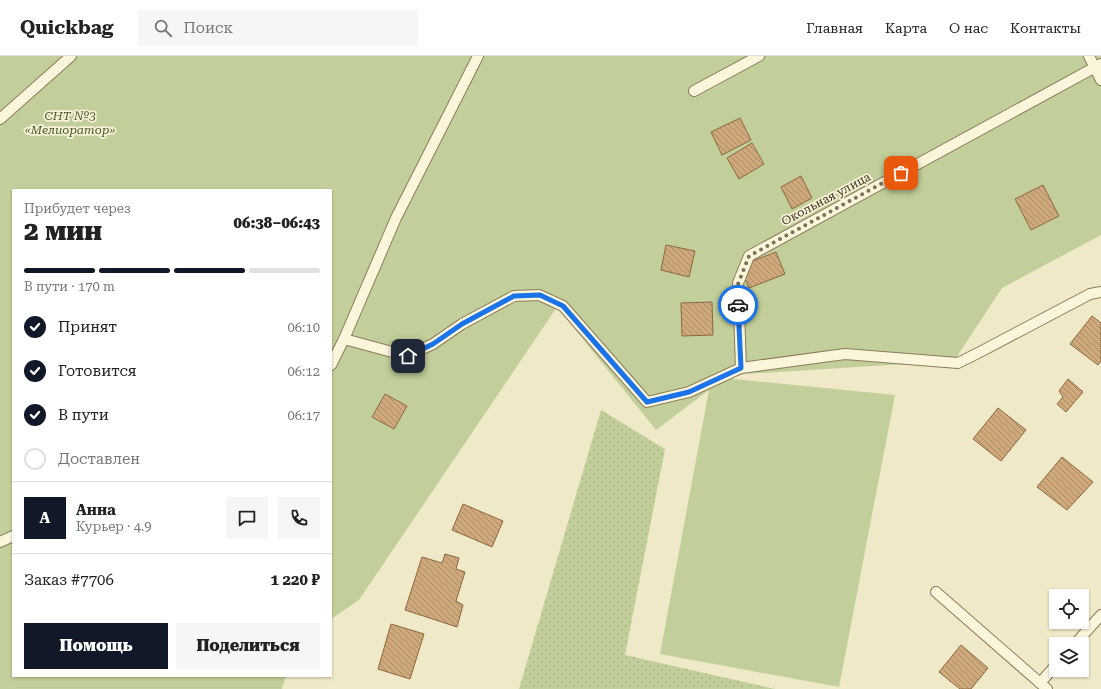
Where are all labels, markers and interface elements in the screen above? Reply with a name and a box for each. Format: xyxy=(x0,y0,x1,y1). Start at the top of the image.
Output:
search box xyxy=(138,10,418,46)
text: Quickbag xyxy=(20,16,114,39)
icon: search xyxy=(152,17,174,39)
text: Поиск xyxy=(184,19,233,37)
text: Главная xyxy=(806,20,863,36)
text: Карта xyxy=(885,20,927,36)
text: О нас xyxy=(949,20,988,36)
text: Контакты xyxy=(1010,20,1081,36)
park label: СНТ №3 «Мелиоратор» xyxy=(25,109,115,137)
pin xyxy=(884,156,918,190)
icon: bag xyxy=(890,162,912,184)
street label: Окольная улица xyxy=(779,169,873,228)
text: Прибудет через xyxy=(24,201,131,216)
text: 06:38–06:43 xyxy=(234,214,320,232)
text: 2 мин xyxy=(24,216,102,246)
text: В пути · 170 m xyxy=(24,279,115,294)
courier xyxy=(718,285,758,325)
icon: car xyxy=(727,294,749,316)
icon: check xyxy=(24,316,46,338)
text: Принят xyxy=(58,318,117,336)
text: 06:10 xyxy=(288,320,320,335)
pin xyxy=(391,339,425,373)
icon: home xyxy=(397,345,419,367)
icon: check xyxy=(24,360,46,382)
text: Готовится xyxy=(58,362,136,380)
text: 06:12 xyxy=(288,364,320,379)
icon: check xyxy=(24,404,46,426)
text: В пути xyxy=(58,406,109,424)
text: 06:17 xyxy=(288,408,320,423)
text: Доставлен xyxy=(58,450,140,468)
button: chat xyxy=(226,497,268,539)
button: phone xyxy=(278,497,320,539)
text: Анна xyxy=(76,501,116,519)
text: А xyxy=(40,509,50,527)
text: Курьер · 4.9 xyxy=(76,519,152,534)
text: Заказ #7706 xyxy=(24,571,114,589)
text: 1 220 ₽ xyxy=(270,571,320,589)
map controls xyxy=(1049,589,1089,677)
button: locate xyxy=(1049,589,1089,629)
button: Помощь xyxy=(24,623,168,669)
button: Поделиться xyxy=(176,623,320,669)
button: layers xyxy=(1049,637,1089,677)

